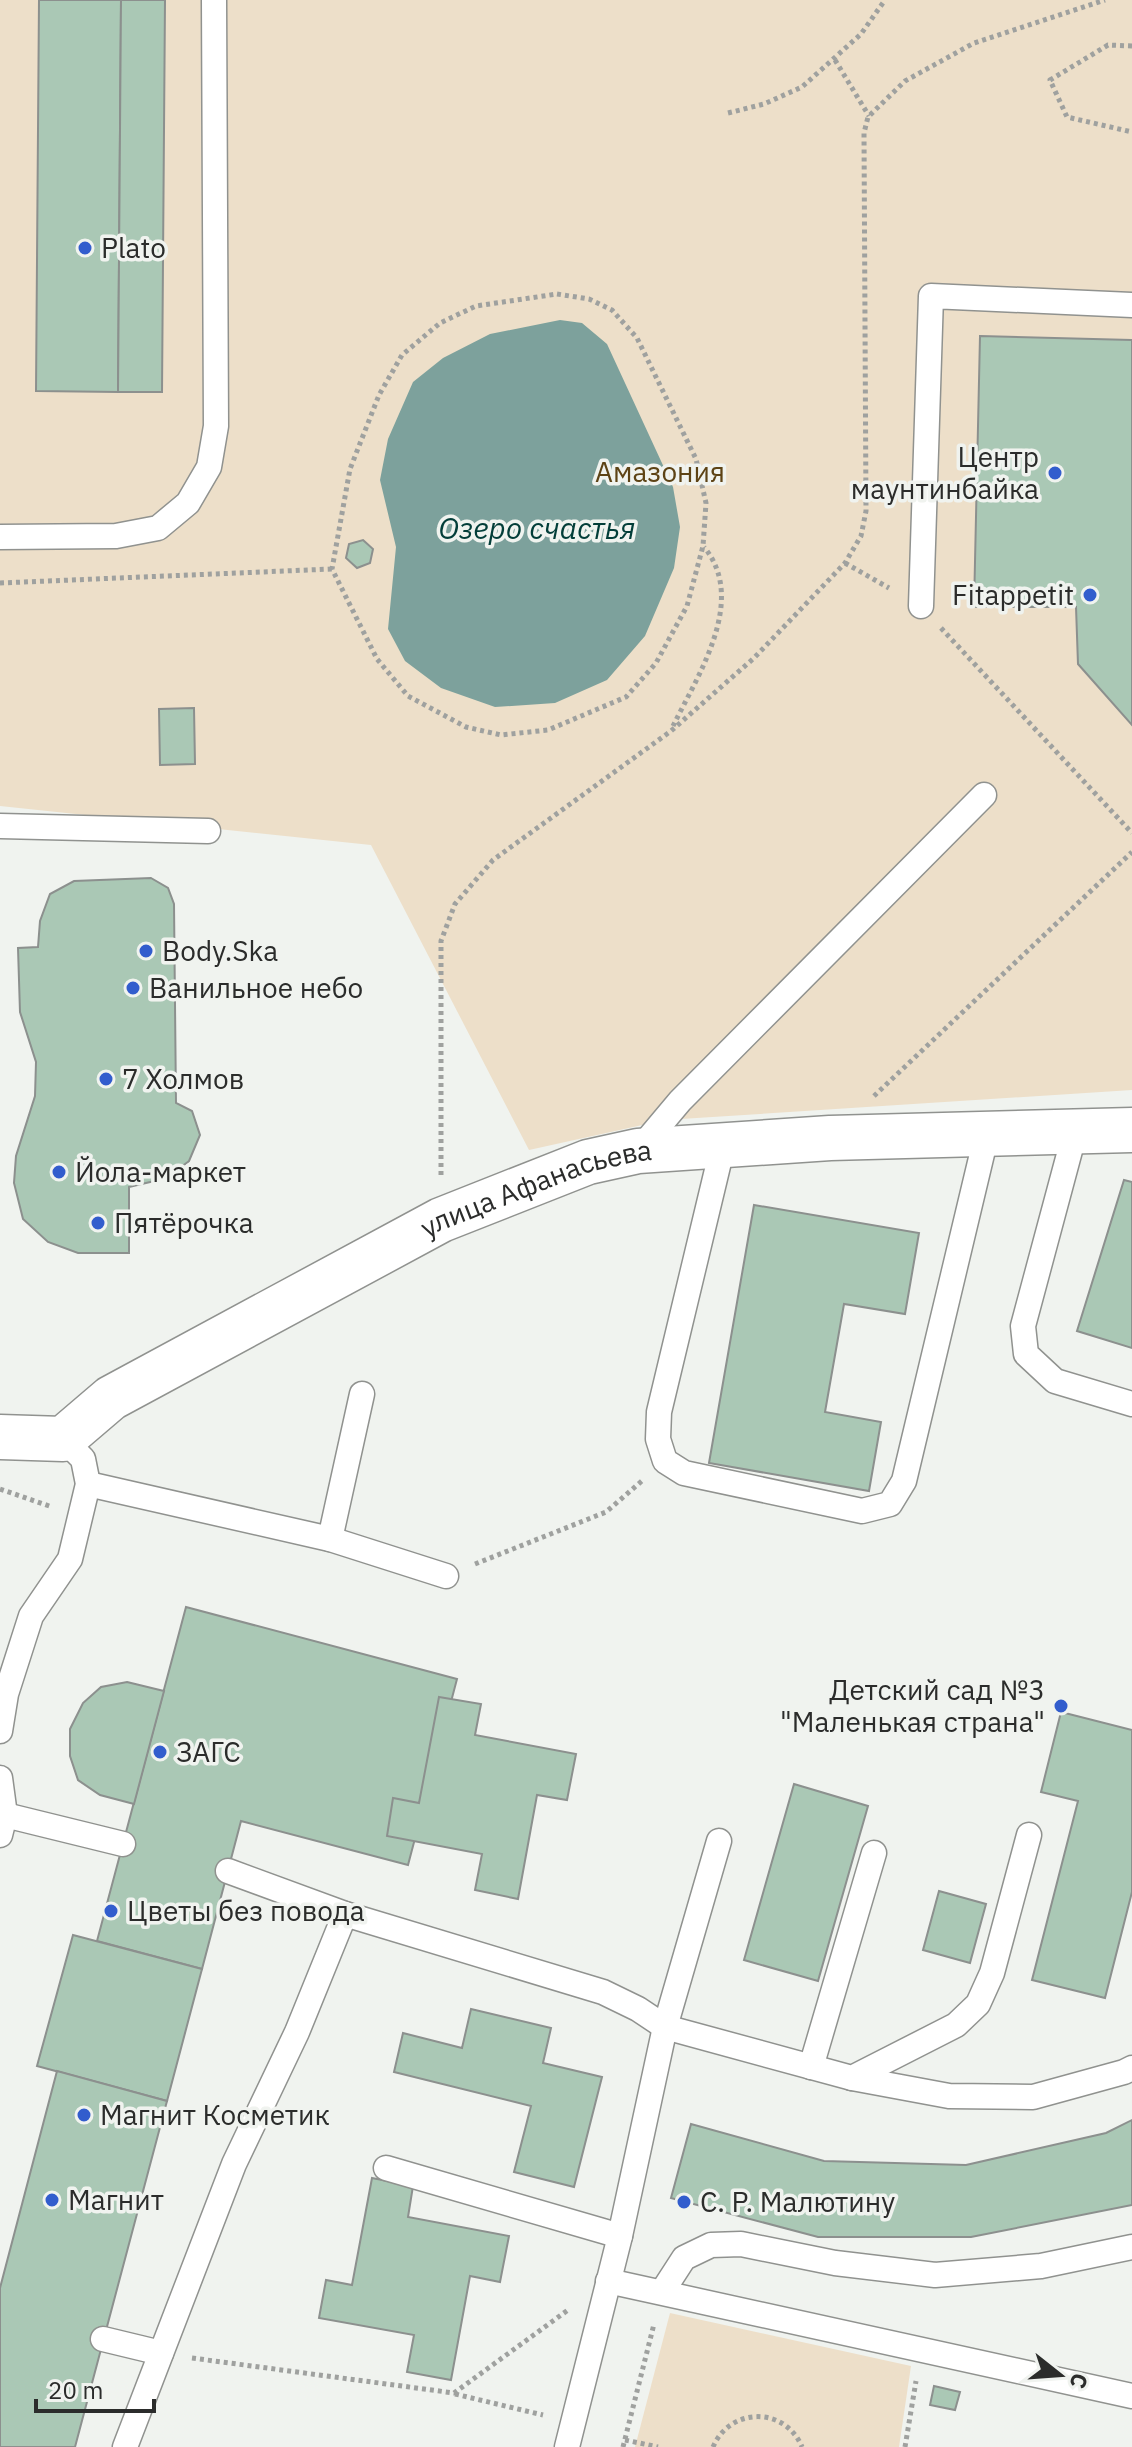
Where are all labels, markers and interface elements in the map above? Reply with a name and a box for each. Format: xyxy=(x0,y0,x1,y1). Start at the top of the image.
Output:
place label: Plato xyxy=(101,229,166,266)
marker: Plato xyxy=(76,239,94,257)
place label: Центр маунтинбайка xyxy=(851,438,1039,507)
park label: Амазония xyxy=(595,453,725,490)
marker: Центр маунтинбайка xyxy=(1046,464,1064,482)
water label: Озеро счастья xyxy=(439,508,635,547)
place label: Fitappetit xyxy=(952,576,1074,613)
marker: Fitappetit xyxy=(1081,586,1099,604)
place label: Body.Ska xyxy=(162,932,278,969)
marker: Body.Ska xyxy=(137,942,155,960)
place label: Ванильное небо xyxy=(149,969,363,1006)
marker: Ванильное небо xyxy=(124,979,142,997)
place label: 7 Холмов xyxy=(122,1060,244,1097)
marker: 7 Холмов xyxy=(97,1070,115,1088)
street label: улица Афанасьева xyxy=(413,1131,653,1246)
place label: Йола-маркет xyxy=(75,1153,246,1190)
marker: Йола-маркет xyxy=(50,1163,68,1181)
place label: Пятёрочка xyxy=(114,1204,254,1241)
marker: Пятёрочка xyxy=(89,1214,107,1232)
place label: Детский сад №3 "Маленькая страна" xyxy=(780,1671,1045,1740)
marker: Детский сад №3 "Маленькая страна" xyxy=(1052,1697,1070,1715)
place label: ЗАГС xyxy=(176,1733,241,1770)
marker: ЗАГС xyxy=(151,1743,169,1761)
place label: Цветы без повода xyxy=(127,1892,365,1929)
marker: Цветы без повода xyxy=(102,1902,120,1920)
place label: Магнит Косметик xyxy=(100,2096,330,2133)
marker: Магнит Косметик xyxy=(75,2106,93,2124)
place label: Магнит xyxy=(68,2181,164,2218)
place label: С. Р. Малютину xyxy=(700,2183,895,2220)
marker: Магнит xyxy=(43,2191,61,2209)
marker: С. Р. Малютину xyxy=(675,2193,693,2211)
north arrow xyxy=(1020,2335,1100,2415)
scale bar xyxy=(36,2363,154,2413)
text: С xyxy=(1064,2370,1096,2392)
text: 20 m xyxy=(48,2374,103,2406)

